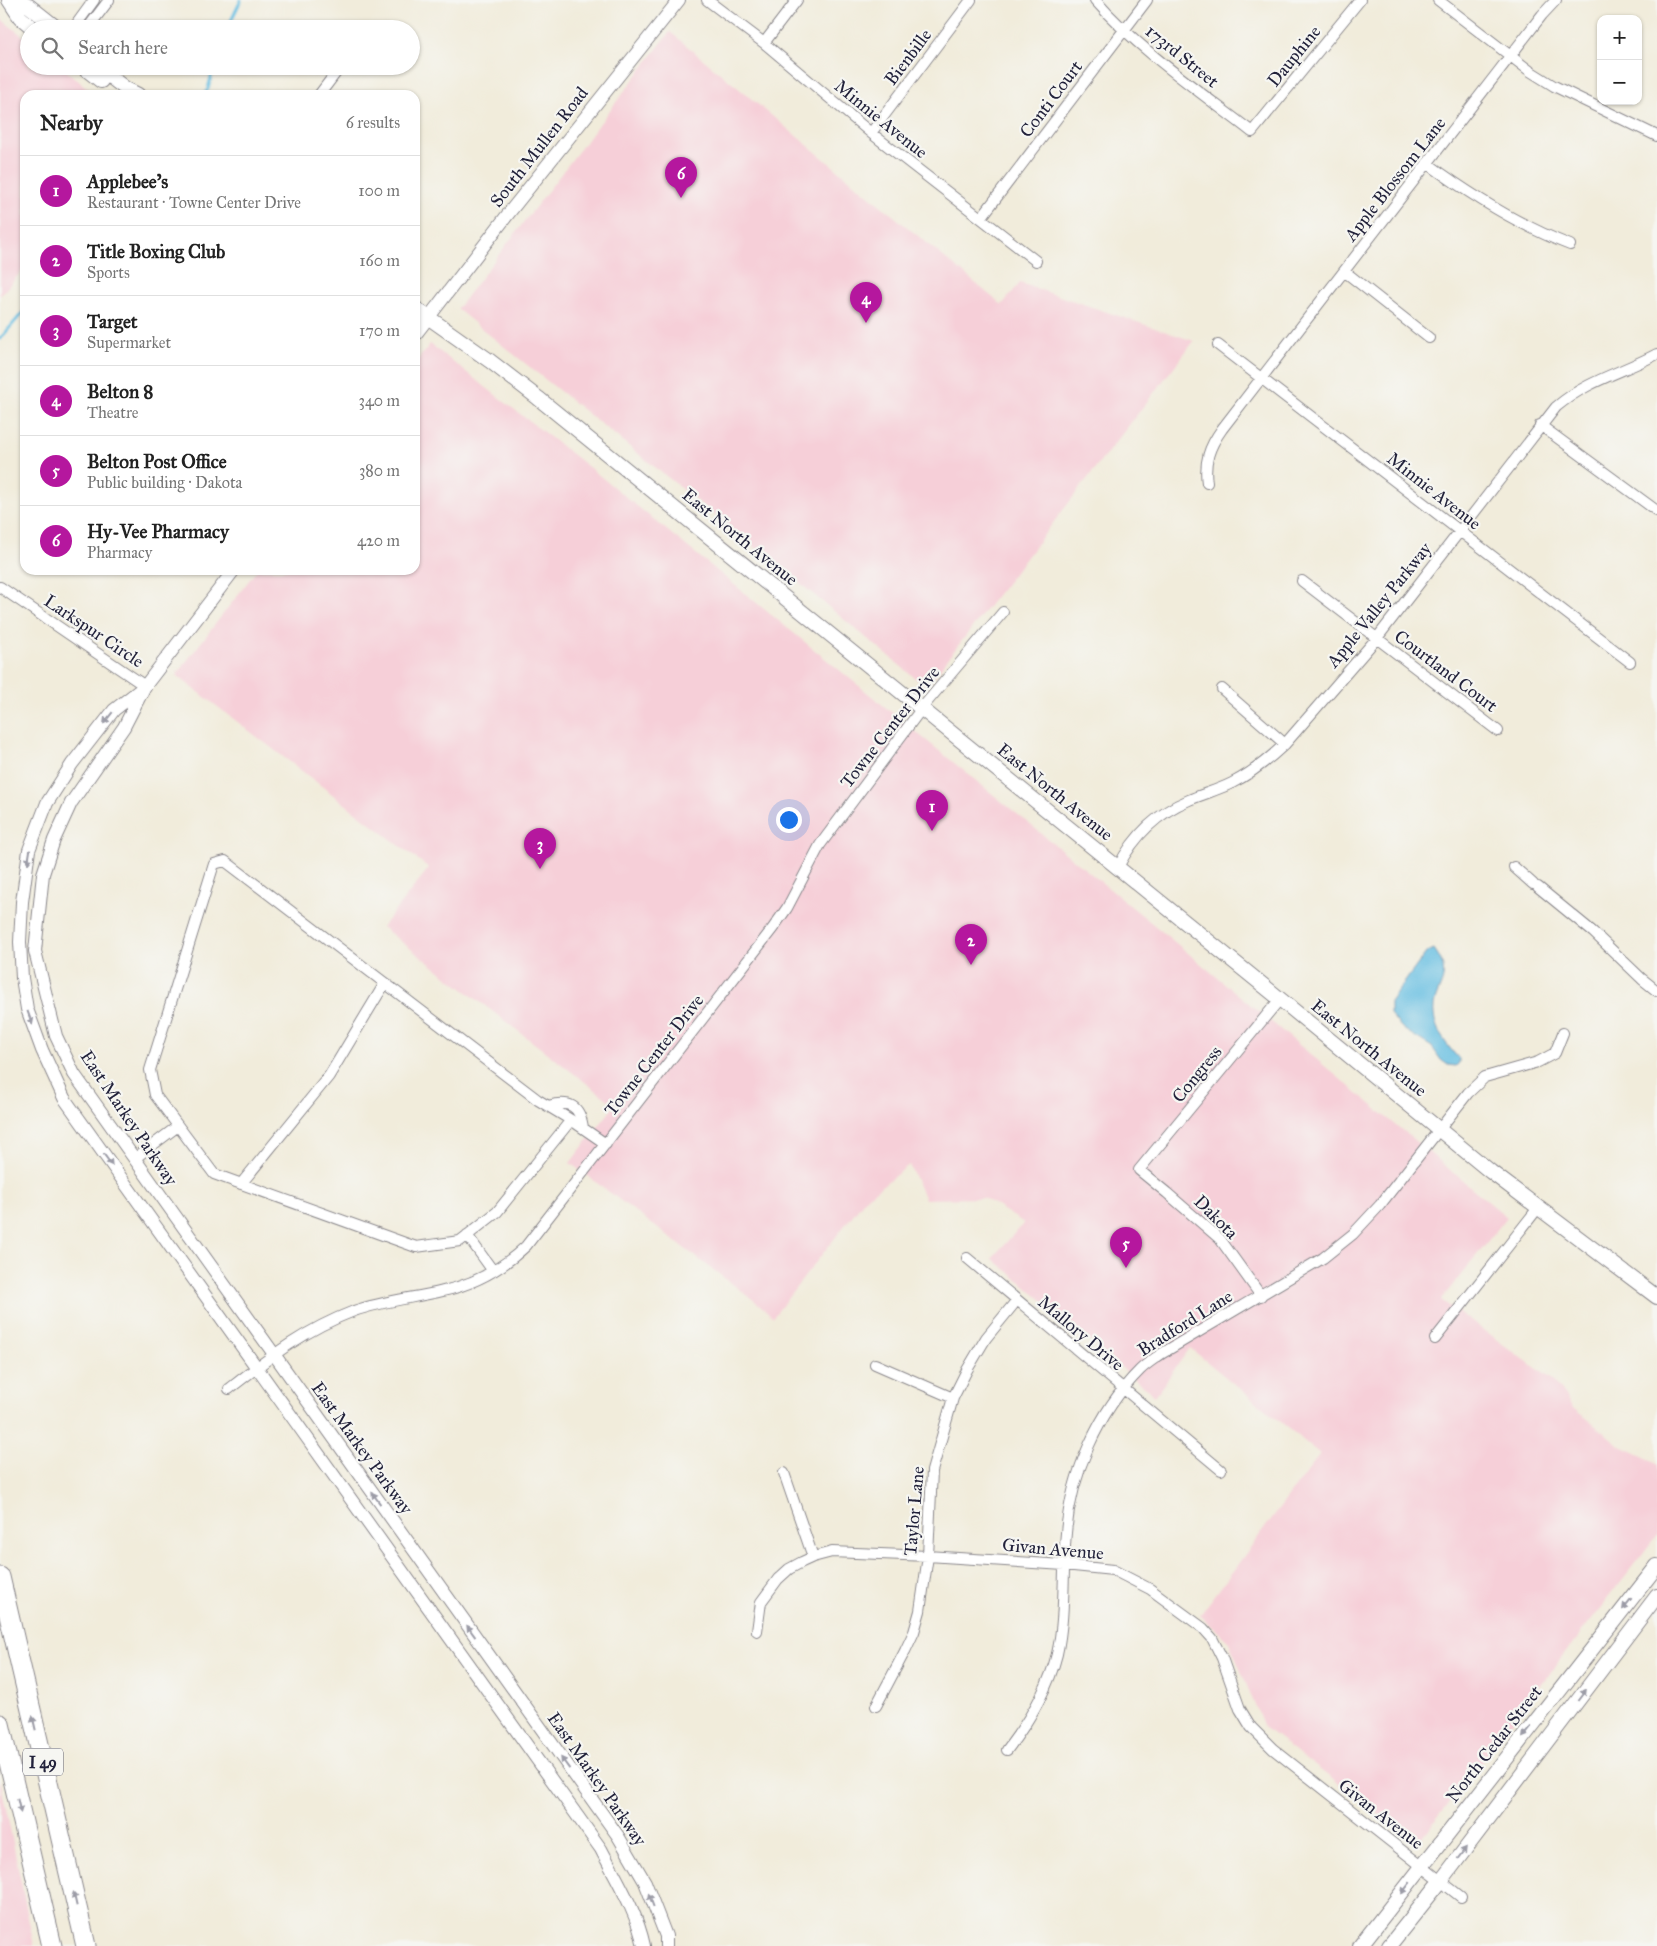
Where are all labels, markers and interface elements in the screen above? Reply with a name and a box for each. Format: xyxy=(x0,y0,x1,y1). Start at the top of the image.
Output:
map controls xyxy=(1597,15,1642,105)
button: + xyxy=(1597,15,1642,60)
search box xyxy=(20,20,420,75)
street label: 173rd Street xyxy=(1141,20,1224,93)
street label: Dauphine xyxy=(1263,21,1325,91)
street label: Bienbille xyxy=(880,25,936,89)
icon: search xyxy=(38,34,66,62)
text: Search here xyxy=(78,36,168,59)
street label: Conti Court xyxy=(1015,56,1087,142)
button: − xyxy=(1597,60,1642,105)
street label: Minnie Avenue xyxy=(830,75,932,163)
street label: South Mullen Road xyxy=(485,82,593,212)
text: Nearby xyxy=(40,110,103,136)
text: 6 results xyxy=(346,113,400,132)
street label: Apple Blossom Lane xyxy=(1339,113,1450,246)
pin: 6 xyxy=(665,157,697,198)
text: Applebee's xyxy=(87,170,168,193)
text: 1 xyxy=(53,181,59,200)
text: 100 m xyxy=(358,181,400,200)
text: Restaurant · Towne Center Drive xyxy=(87,193,301,212)
text: Title Boxing Club xyxy=(87,240,225,263)
text: 2 xyxy=(52,251,60,270)
text: 160 m xyxy=(359,251,400,270)
text: Sports xyxy=(87,263,130,282)
pin: 4 xyxy=(850,282,882,323)
text: Target xyxy=(87,310,138,333)
text: 3 xyxy=(53,321,59,340)
text: 170 m xyxy=(359,321,400,340)
text: Supermarket xyxy=(87,333,171,352)
text: Belton 8 xyxy=(87,380,153,403)
text: 4 xyxy=(52,391,60,410)
text: 340 m xyxy=(358,391,400,410)
text: Theatre xyxy=(87,403,138,422)
street label: Minnie Avenue xyxy=(1383,447,1485,535)
text: Belton Post Office xyxy=(87,450,227,473)
text: 5 xyxy=(52,461,60,480)
text: 380 m xyxy=(359,461,400,480)
text: Public building · Dakota xyxy=(87,473,242,492)
street label: East North Avenue xyxy=(678,484,802,590)
text: Hy-Vee Pharmacy xyxy=(87,520,229,543)
text: 6 xyxy=(52,531,60,550)
text: 420 m xyxy=(357,531,400,550)
street label: Apple Valley Parkway xyxy=(1321,538,1436,673)
text: Pharmacy xyxy=(87,543,152,562)
street label: Larkspur Circle xyxy=(40,590,148,672)
street label: Courtland Court xyxy=(1390,625,1502,717)
street label: Towne Center Drive xyxy=(836,662,944,792)
one-way arrow xyxy=(103,711,113,724)
street label: East North Avenue xyxy=(993,739,1117,845)
pin: 1 xyxy=(916,790,948,831)
your location xyxy=(776,807,802,833)
pin: 3 xyxy=(524,828,556,869)
one-way arrow xyxy=(24,850,32,866)
pin: 2 xyxy=(955,924,987,965)
street label: Towne Center Drive xyxy=(600,990,708,1120)
street label: East North Avenue xyxy=(1307,995,1431,1101)
one-way arrow xyxy=(26,1011,34,1026)
street label: Congress xyxy=(1167,1041,1227,1108)
street label: East Markey Parkway xyxy=(76,1046,183,1190)
one-way arrow xyxy=(103,1153,113,1166)
street label: Dakota xyxy=(1189,1190,1243,1244)
pin: 5 xyxy=(1110,1227,1142,1268)
street label: Bradford Lane xyxy=(1133,1285,1237,1361)
street label: Mallory Drive xyxy=(1033,1291,1129,1375)
street label: East Markey Parkway xyxy=(307,1378,418,1519)
street label: Taylor Lane xyxy=(899,1465,929,1557)
one-way arrow xyxy=(371,1492,382,1505)
street label: Givan Avenue xyxy=(1001,1534,1105,1564)
one-way arrow xyxy=(1622,1597,1632,1611)
one-way arrow xyxy=(466,1624,476,1637)
street label: North Cedar Street xyxy=(1441,1680,1547,1807)
one-way arrow xyxy=(1576,1689,1587,1702)
street label: East Markey Parkway xyxy=(543,1708,652,1851)
one-way arrow xyxy=(30,1716,38,1731)
one-way arrow xyxy=(1522,1725,1532,1739)
road number: I 49 xyxy=(23,1748,63,1775)
one-way arrow xyxy=(560,1756,570,1770)
street label: Givan Avenue xyxy=(1334,1774,1428,1854)
one-way arrow xyxy=(15,1798,23,1813)
one-way arrow xyxy=(1457,1846,1468,1859)
one-way arrow xyxy=(1400,1881,1411,1894)
one-way arrow xyxy=(71,1891,79,1906)
one-way arrow xyxy=(647,1893,655,1907)

